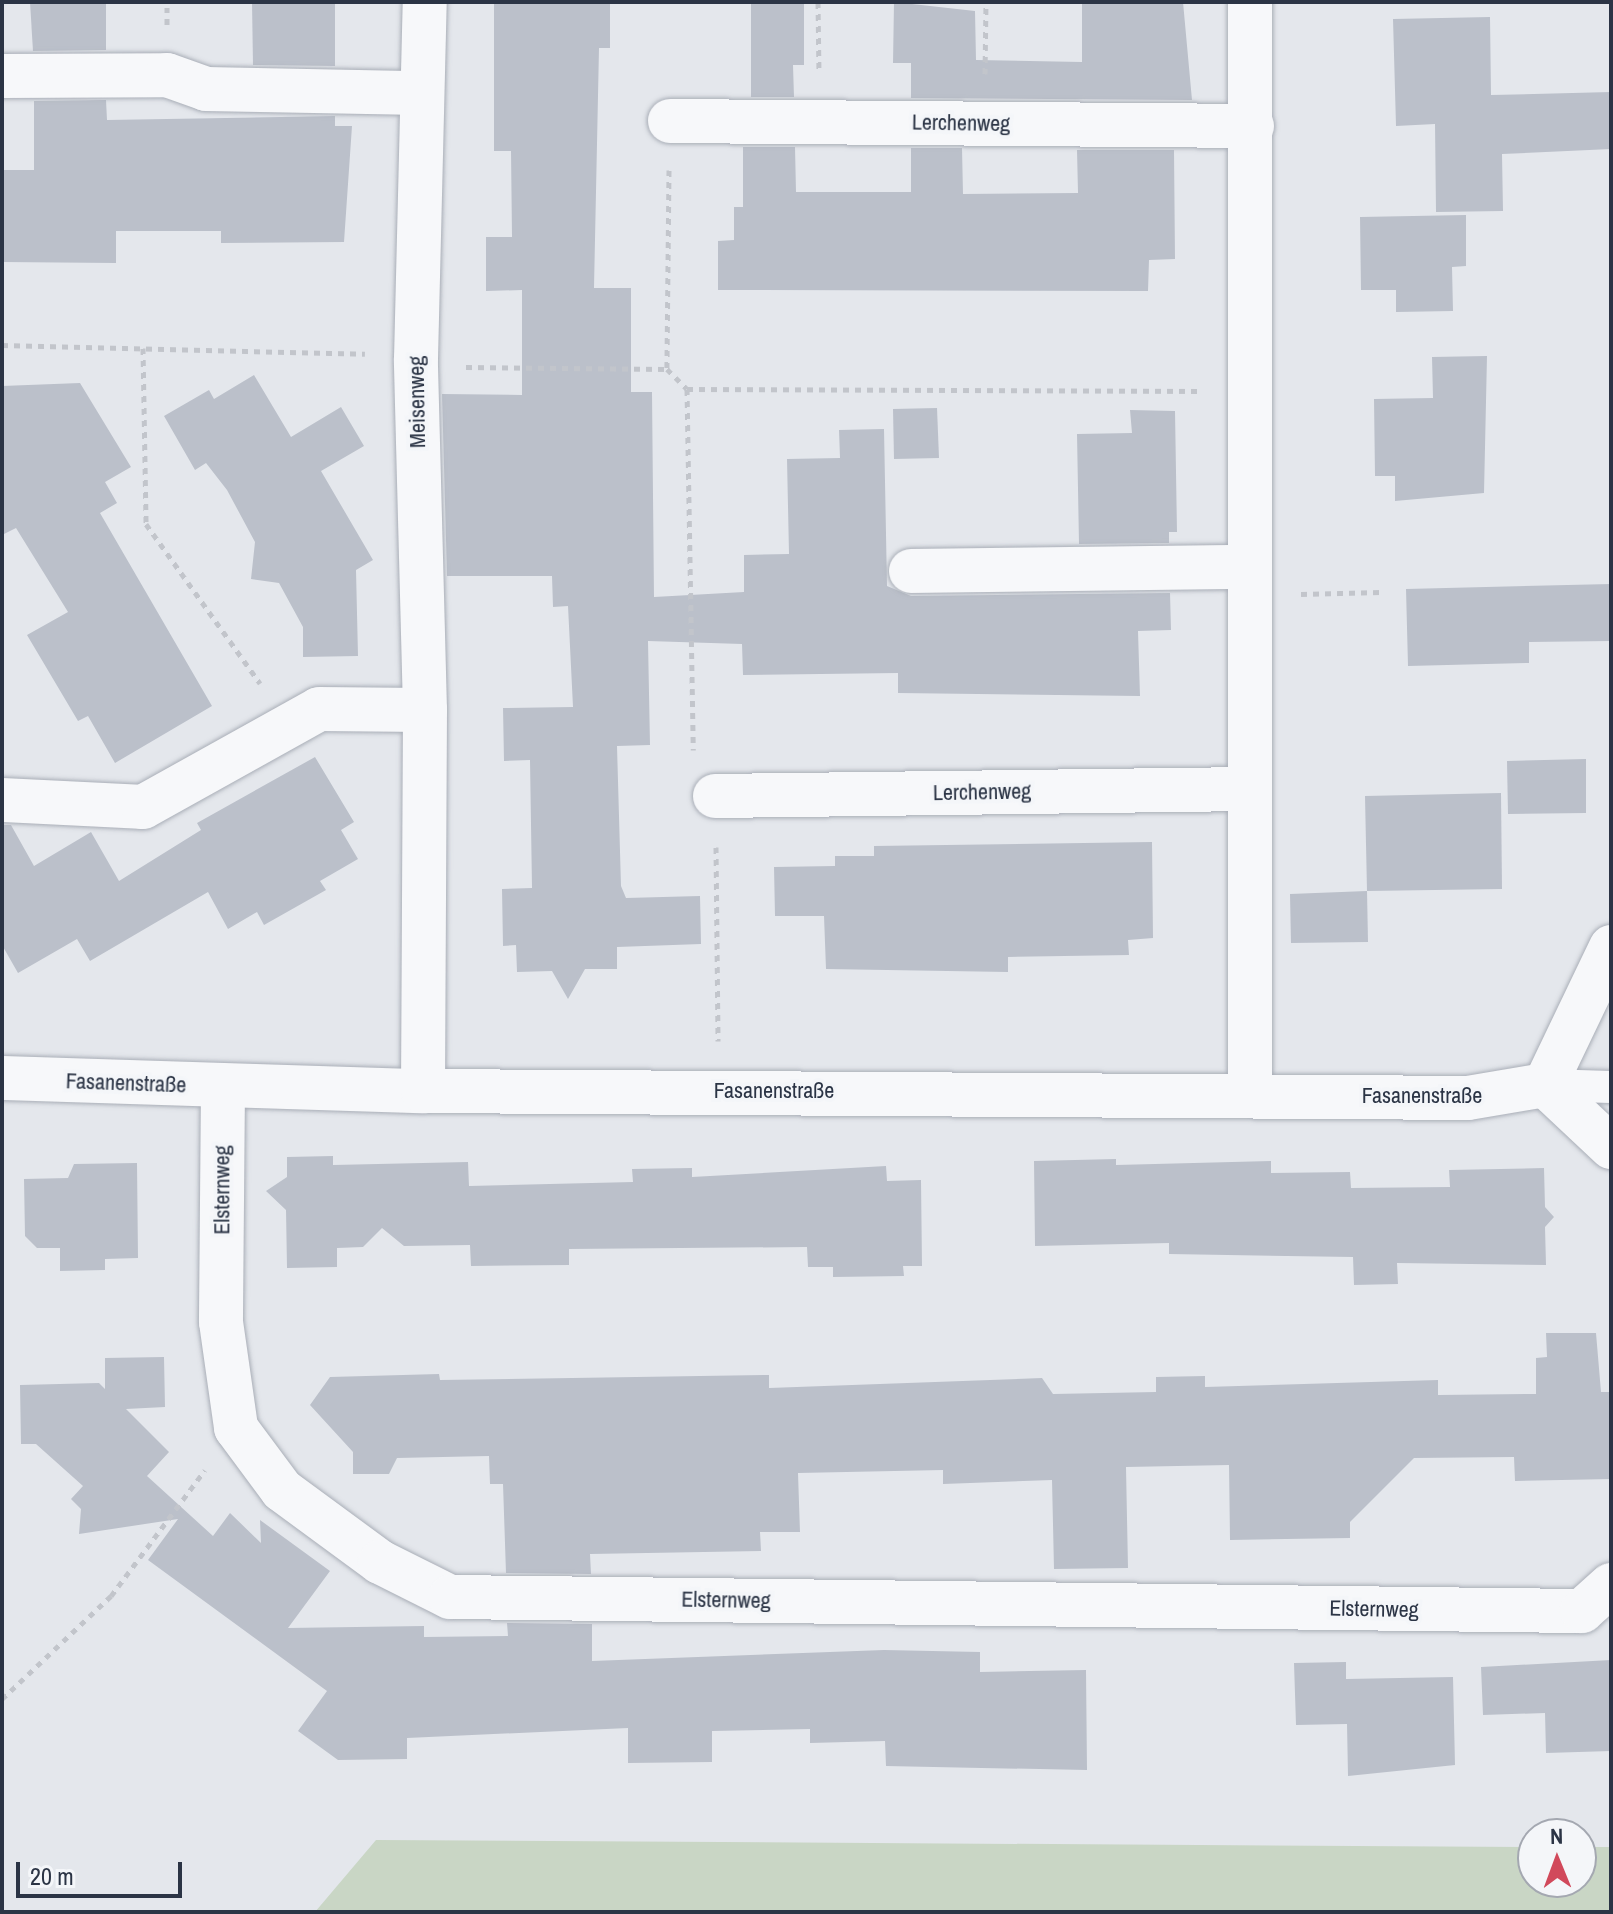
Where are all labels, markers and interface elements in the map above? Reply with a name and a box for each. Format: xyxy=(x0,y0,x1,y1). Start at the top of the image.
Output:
street label: Lerchenweg xyxy=(912,109,1010,137)
street label: Meisenweg xyxy=(403,356,431,448)
street label: Lerchenweg xyxy=(933,778,1031,806)
street label: Fasanenstraße xyxy=(65,1068,187,1098)
street label: Fasanenstraße xyxy=(714,1078,834,1104)
street label: Fasanenstraße xyxy=(1362,1083,1482,1109)
street label: Elsternweg xyxy=(209,1145,235,1235)
street label: Elsternweg xyxy=(681,1586,771,1614)
street label: Elsternweg xyxy=(1329,1595,1419,1623)
north arrow xyxy=(1517,1818,1597,1898)
text: N xyxy=(1550,1821,1563,1851)
scale bar xyxy=(20,1846,186,1896)
text: 20 m xyxy=(30,1860,74,1892)

